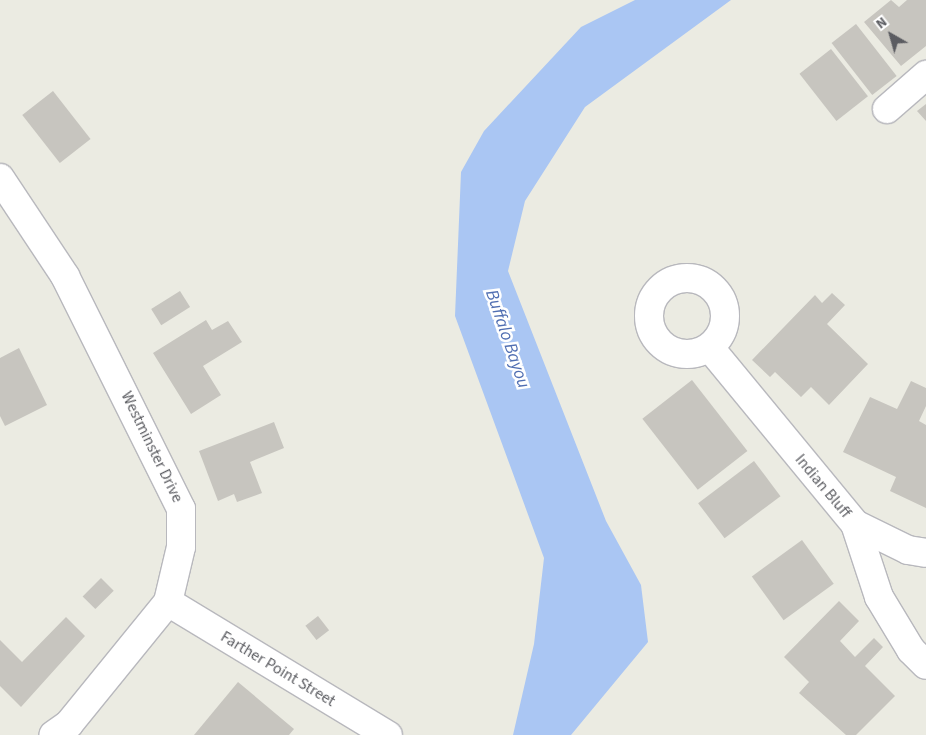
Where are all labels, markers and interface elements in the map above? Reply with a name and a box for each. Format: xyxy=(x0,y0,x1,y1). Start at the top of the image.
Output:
north arrow xyxy=(866,10,916,60)
text: N xyxy=(872,12,892,34)
water label: Buffalo Bayou xyxy=(480,287,534,391)
street label: Westminster Drive xyxy=(117,388,187,506)
street label: Indian Bluff xyxy=(791,450,855,522)
street label: Farther Point Street xyxy=(217,627,339,711)

